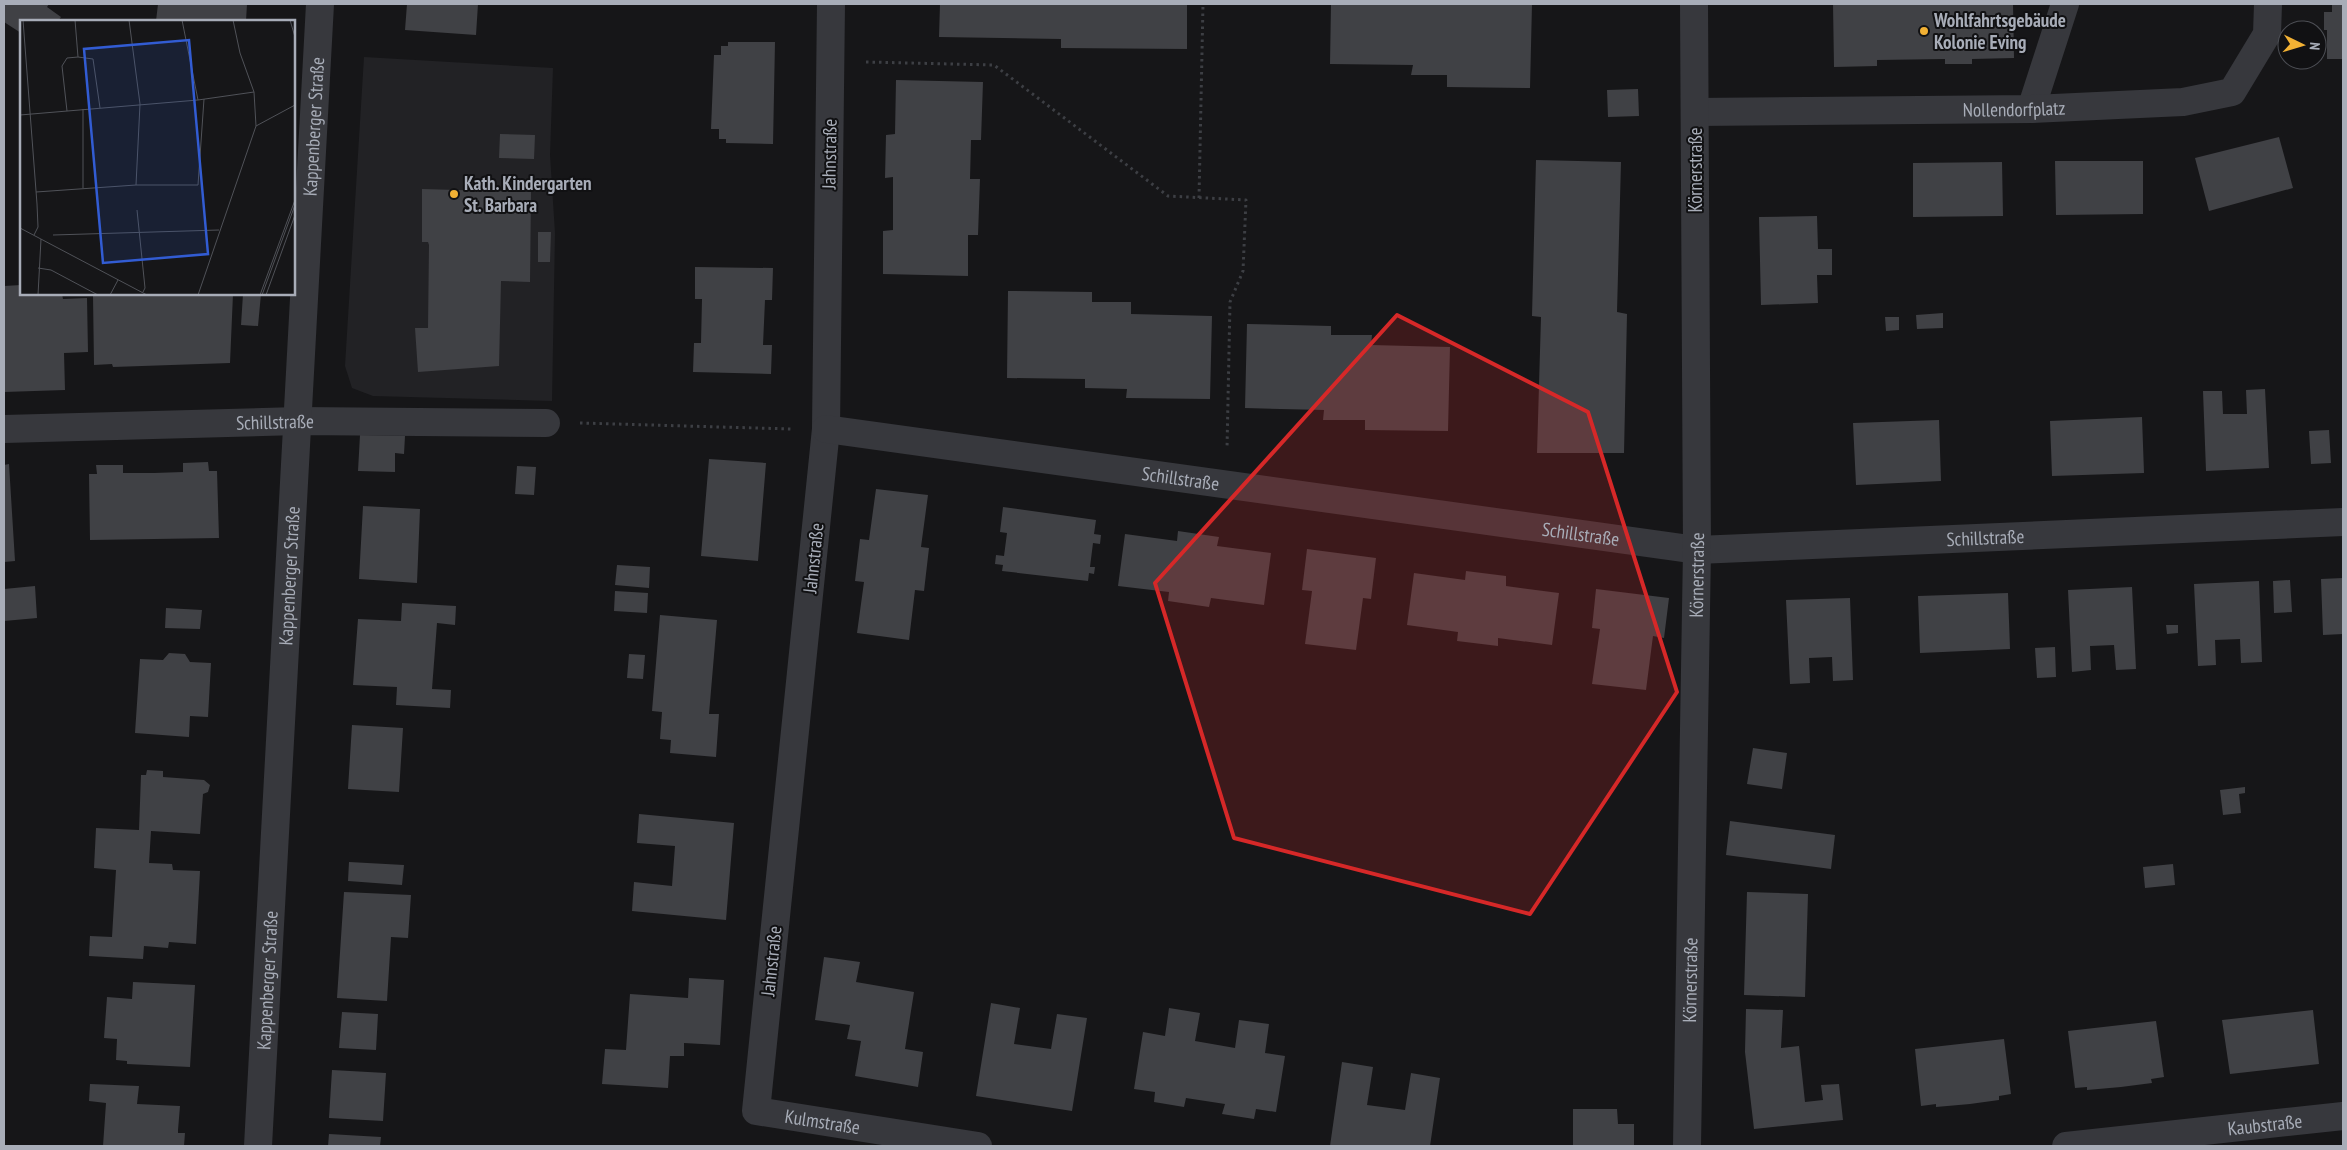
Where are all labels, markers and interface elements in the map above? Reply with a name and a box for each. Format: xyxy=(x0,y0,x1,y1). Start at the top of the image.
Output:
place label: Wohlfahrtsgebäude Kolonie Eving xyxy=(1933,8,2066,54)
inset map xyxy=(20,20,295,295)
north arrow xyxy=(2277,20,2327,70)
marker: Wohlfahrtsgebäude Kolonie Eving xyxy=(1918,25,1930,37)
text: N xyxy=(2306,42,2324,51)
street label: Kappenberger Straße xyxy=(298,56,329,197)
street label: Nollendorfplatz xyxy=(1963,95,2066,122)
street label: Jahnstraße xyxy=(816,118,842,190)
street label: Körnerstraße xyxy=(1683,127,1707,213)
place label: Kath. Kindergarten St. Barbara xyxy=(464,171,592,217)
marker: Kath. Kindergarten St. Barbara xyxy=(448,188,460,200)
street label: Schillstraße xyxy=(236,409,314,435)
street label: Schillstraße xyxy=(1140,461,1221,496)
street label: Kappenberger Straße xyxy=(273,505,305,646)
street label: Schillstraße xyxy=(1541,517,1621,551)
street label: Jahnstraße xyxy=(797,522,829,595)
street label: Schillstraße xyxy=(1946,524,2025,551)
street label: Körnerstraße xyxy=(1684,532,1709,618)
street label: Kappenberger Straße xyxy=(251,910,283,1050)
street label: Jahnstraße xyxy=(755,925,787,998)
street label: Körnerstraße xyxy=(1677,937,1702,1023)
street label: Kulmstraße xyxy=(783,1104,862,1139)
street label: Kaubstraße xyxy=(2226,1108,2303,1140)

